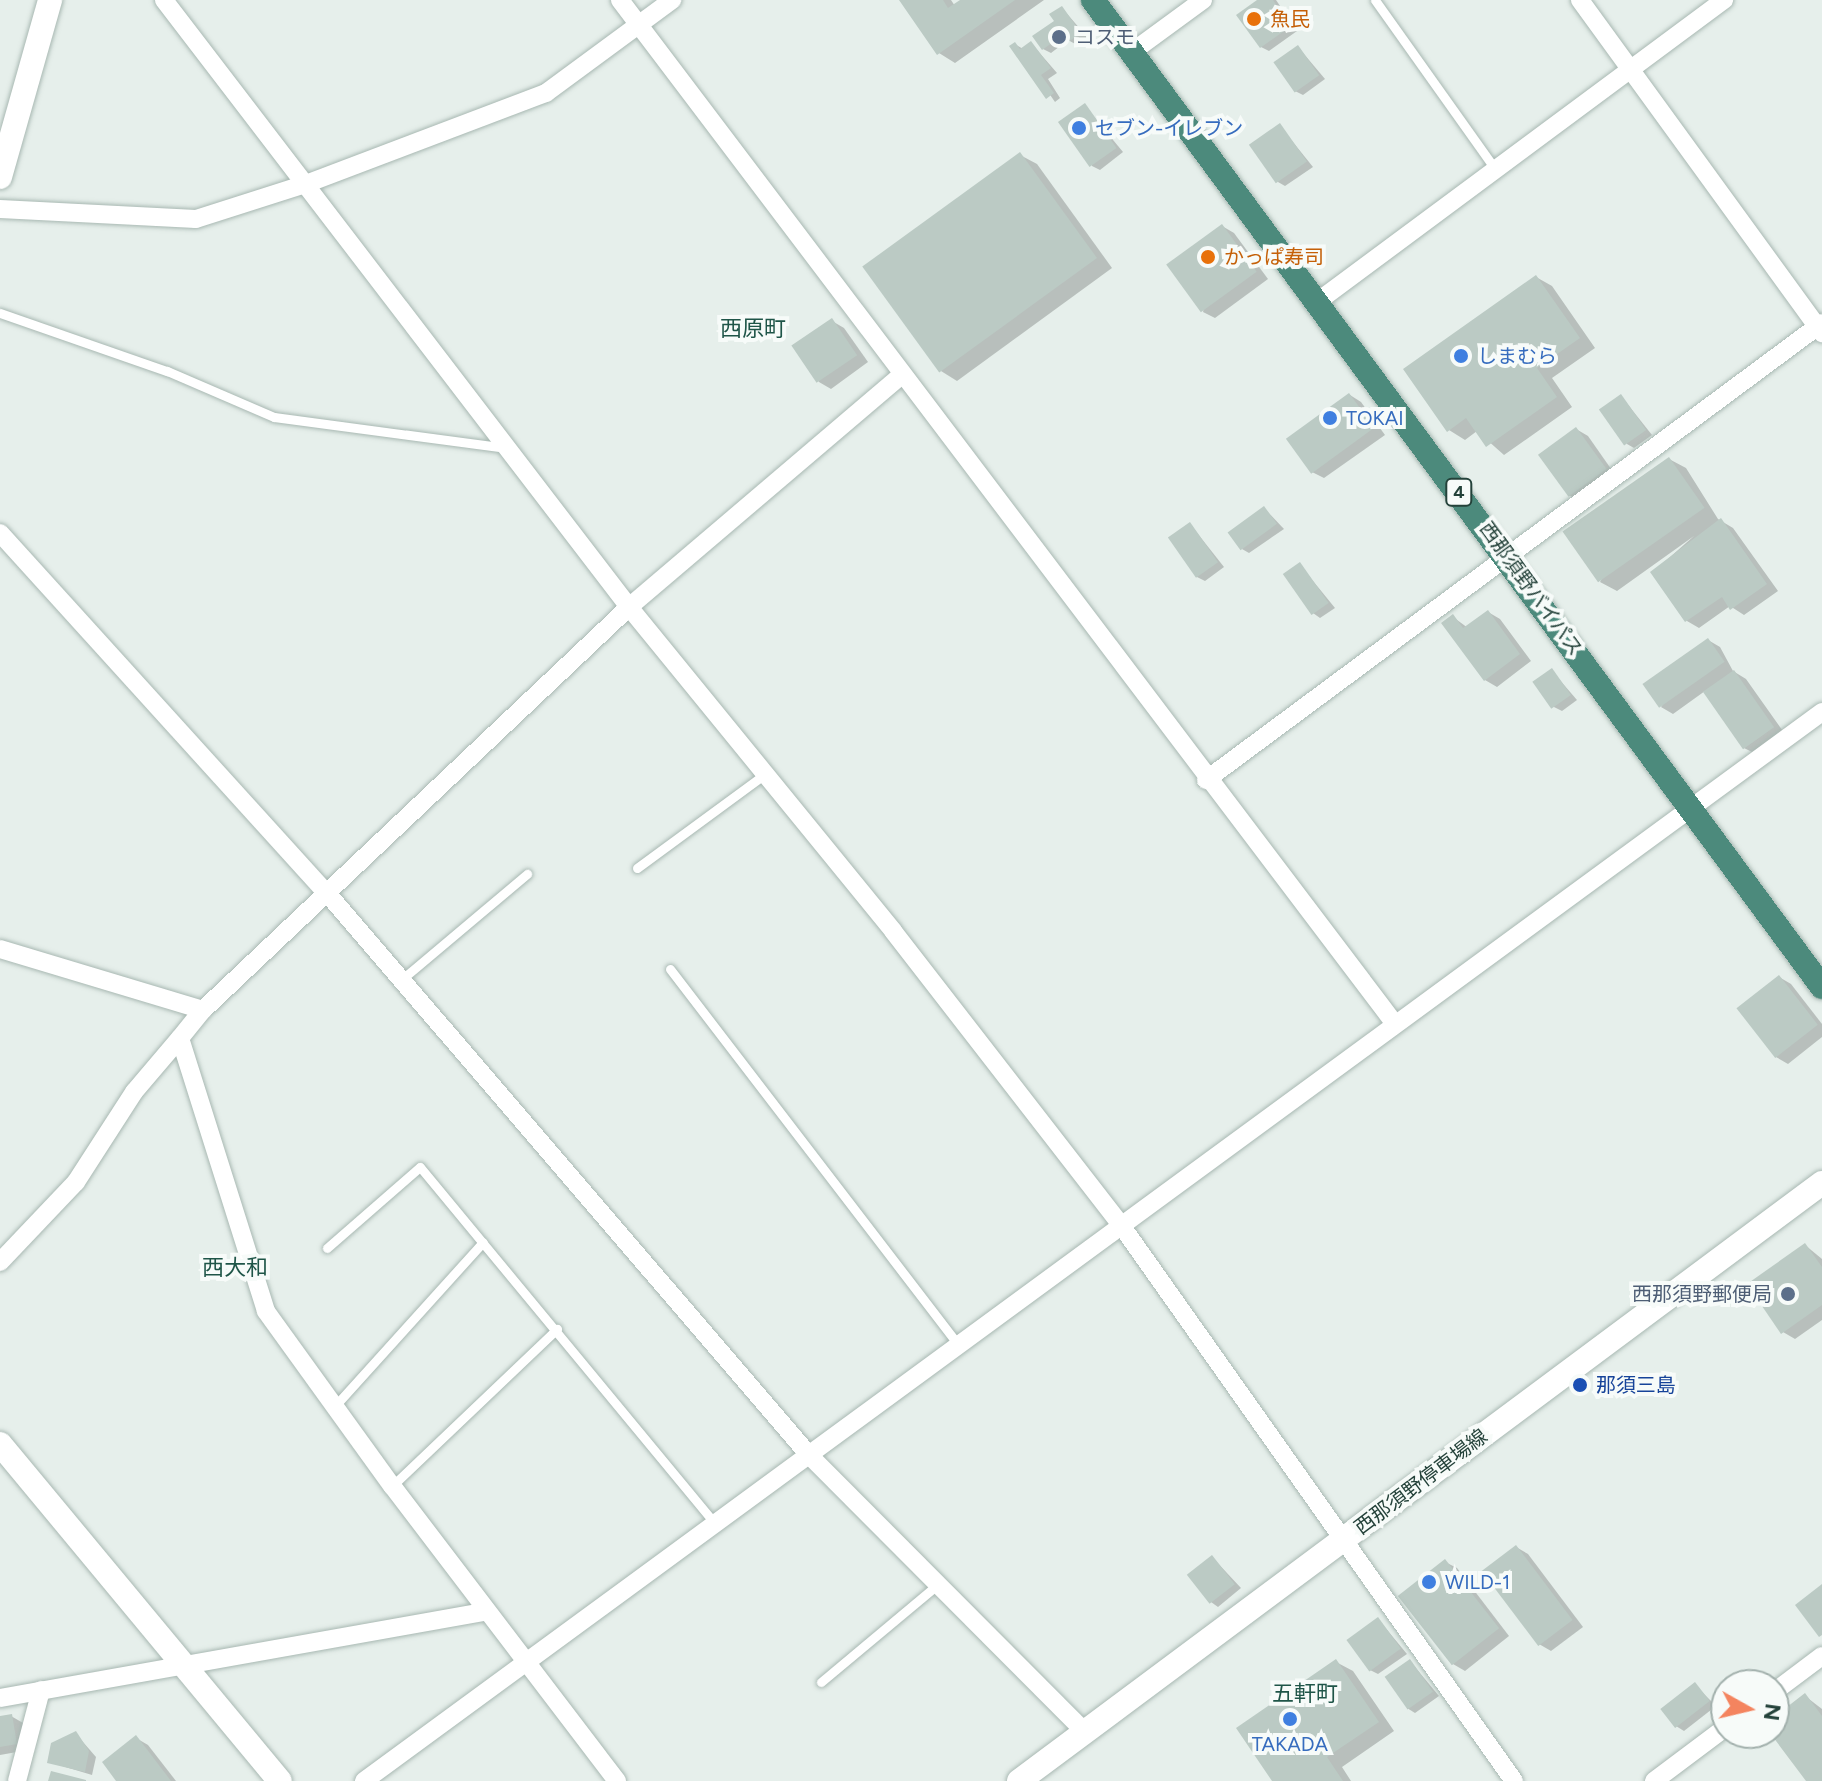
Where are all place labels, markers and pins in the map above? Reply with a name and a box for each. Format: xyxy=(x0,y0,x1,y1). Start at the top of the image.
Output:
place label: 魚民 xyxy=(1270,7,1310,31)
marker: 魚民 xyxy=(1245,10,1263,28)
place label: コスモ xyxy=(1075,25,1135,49)
marker: コスモ xyxy=(1050,28,1068,46)
place label: セブン-イレブン xyxy=(1095,116,1243,140)
marker: セブン-イレブン xyxy=(1070,119,1088,137)
place label: かっぱ寿司 xyxy=(1224,245,1324,269)
marker: かっぱ寿司 xyxy=(1199,248,1217,266)
place label: しまむら xyxy=(1477,344,1557,368)
marker: しまむら xyxy=(1452,347,1470,365)
place label: TOKAI xyxy=(1346,406,1404,430)
marker: TOKAI xyxy=(1321,409,1339,427)
place label: 西那須野郵便局 xyxy=(1632,1282,1772,1306)
marker: 西那須野郵便局 xyxy=(1779,1285,1797,1303)
place label: 那須三島 xyxy=(1596,1373,1676,1397)
marker: 那須三島 xyxy=(1571,1376,1589,1394)
place label: WILD-1 xyxy=(1445,1570,1510,1594)
marker: WILD-1 xyxy=(1420,1573,1438,1591)
marker: TAKADA xyxy=(1281,1710,1299,1728)
place label: TAKADA xyxy=(1252,1732,1328,1756)

